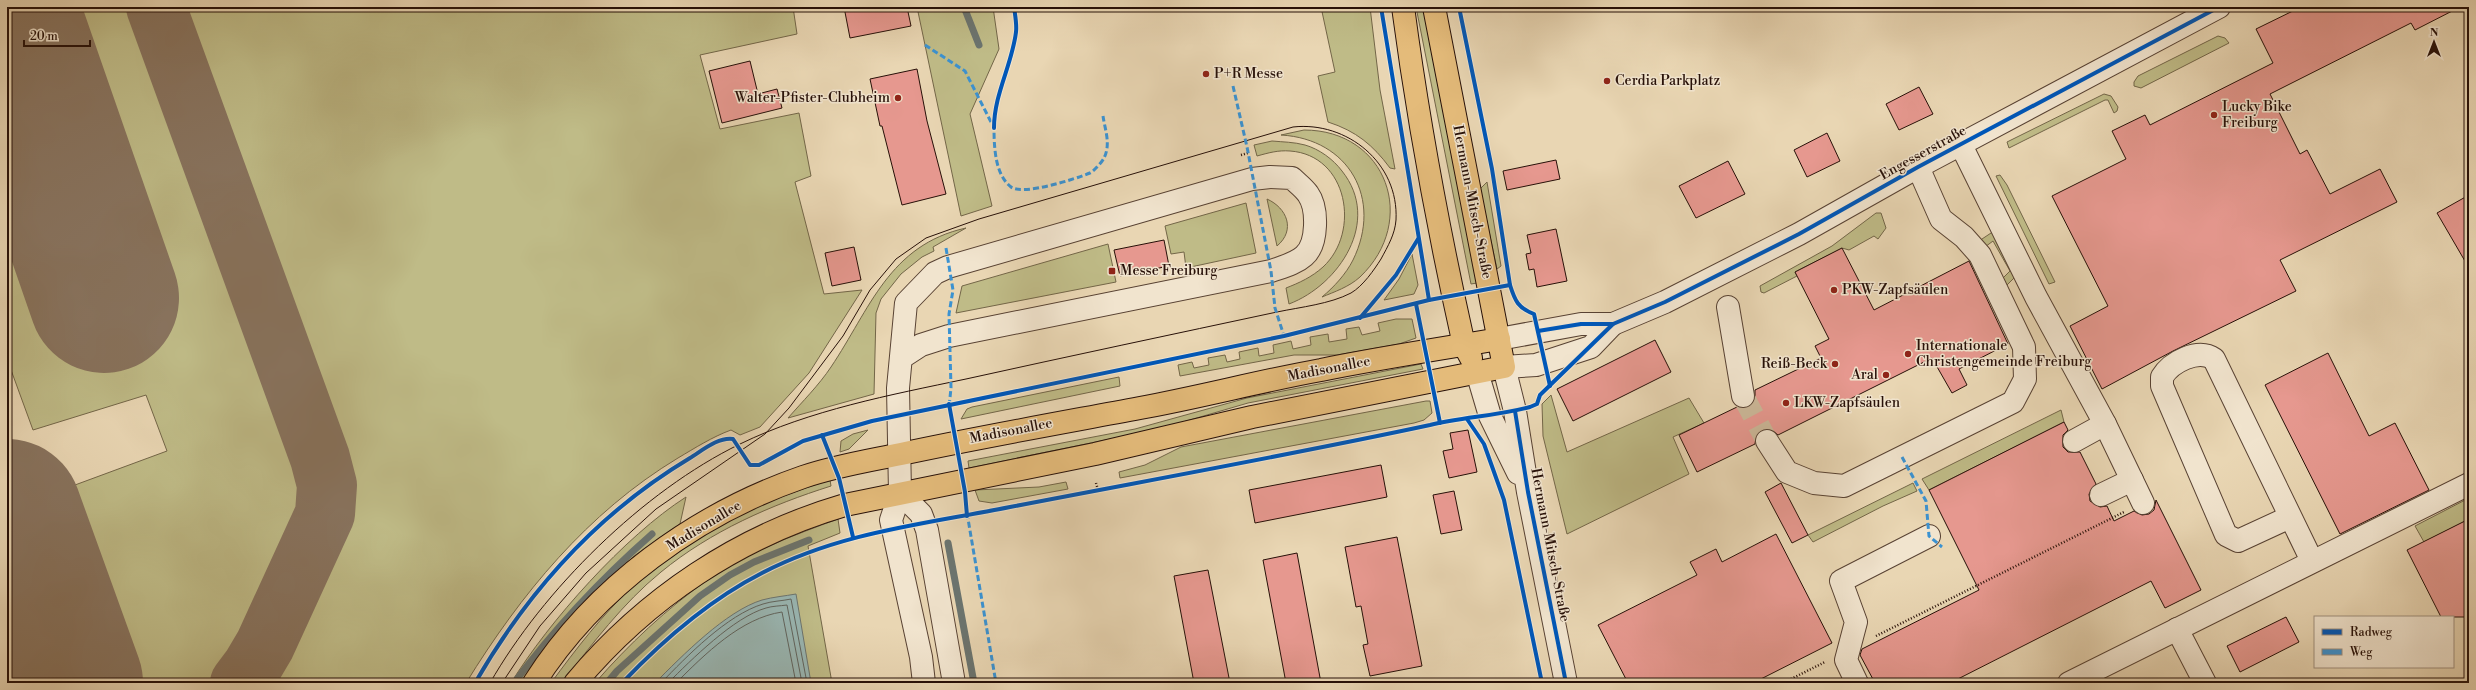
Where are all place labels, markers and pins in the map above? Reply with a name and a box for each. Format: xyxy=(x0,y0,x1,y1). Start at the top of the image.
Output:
place label: P+R Messe xyxy=(1214,65,1283,83)
marker: P+R Messe xyxy=(1201,69,1211,79)
place label: Cerdia Parkplatz xyxy=(1615,72,1721,90)
marker: Cerdia Parkplatz xyxy=(1602,76,1612,86)
place label: Walter-Pfister-Clubheim xyxy=(734,89,890,107)
marker: Walter-Pfister-Clubheim xyxy=(893,93,903,103)
place label: Lucky Bike Freiburg xyxy=(2222,98,2292,132)
marker: Lucky Bike Freiburg xyxy=(2209,110,2219,120)
place label: Messe Freiburg xyxy=(1120,262,1218,280)
marker: Messe Freiburg xyxy=(1107,266,1117,276)
place label: PKW-Zapfsäulen xyxy=(1842,281,1949,299)
marker: PKW-Zapfsäulen xyxy=(1829,285,1839,295)
place label: Internationale Christengemeinde Freiburg xyxy=(1916,337,2092,371)
marker: Internationale Christengemeinde Freiburg xyxy=(1903,349,1913,359)
place label: Reiß-Beck xyxy=(1761,355,1828,373)
marker: Reiß-Beck xyxy=(1830,359,1840,369)
place label: Aral xyxy=(1850,366,1878,384)
marker: Aral xyxy=(1881,370,1891,380)
place label: LKW-Zapfsäulen xyxy=(1794,394,1901,412)
marker: LKW-Zapfsäulen xyxy=(1781,398,1791,408)

